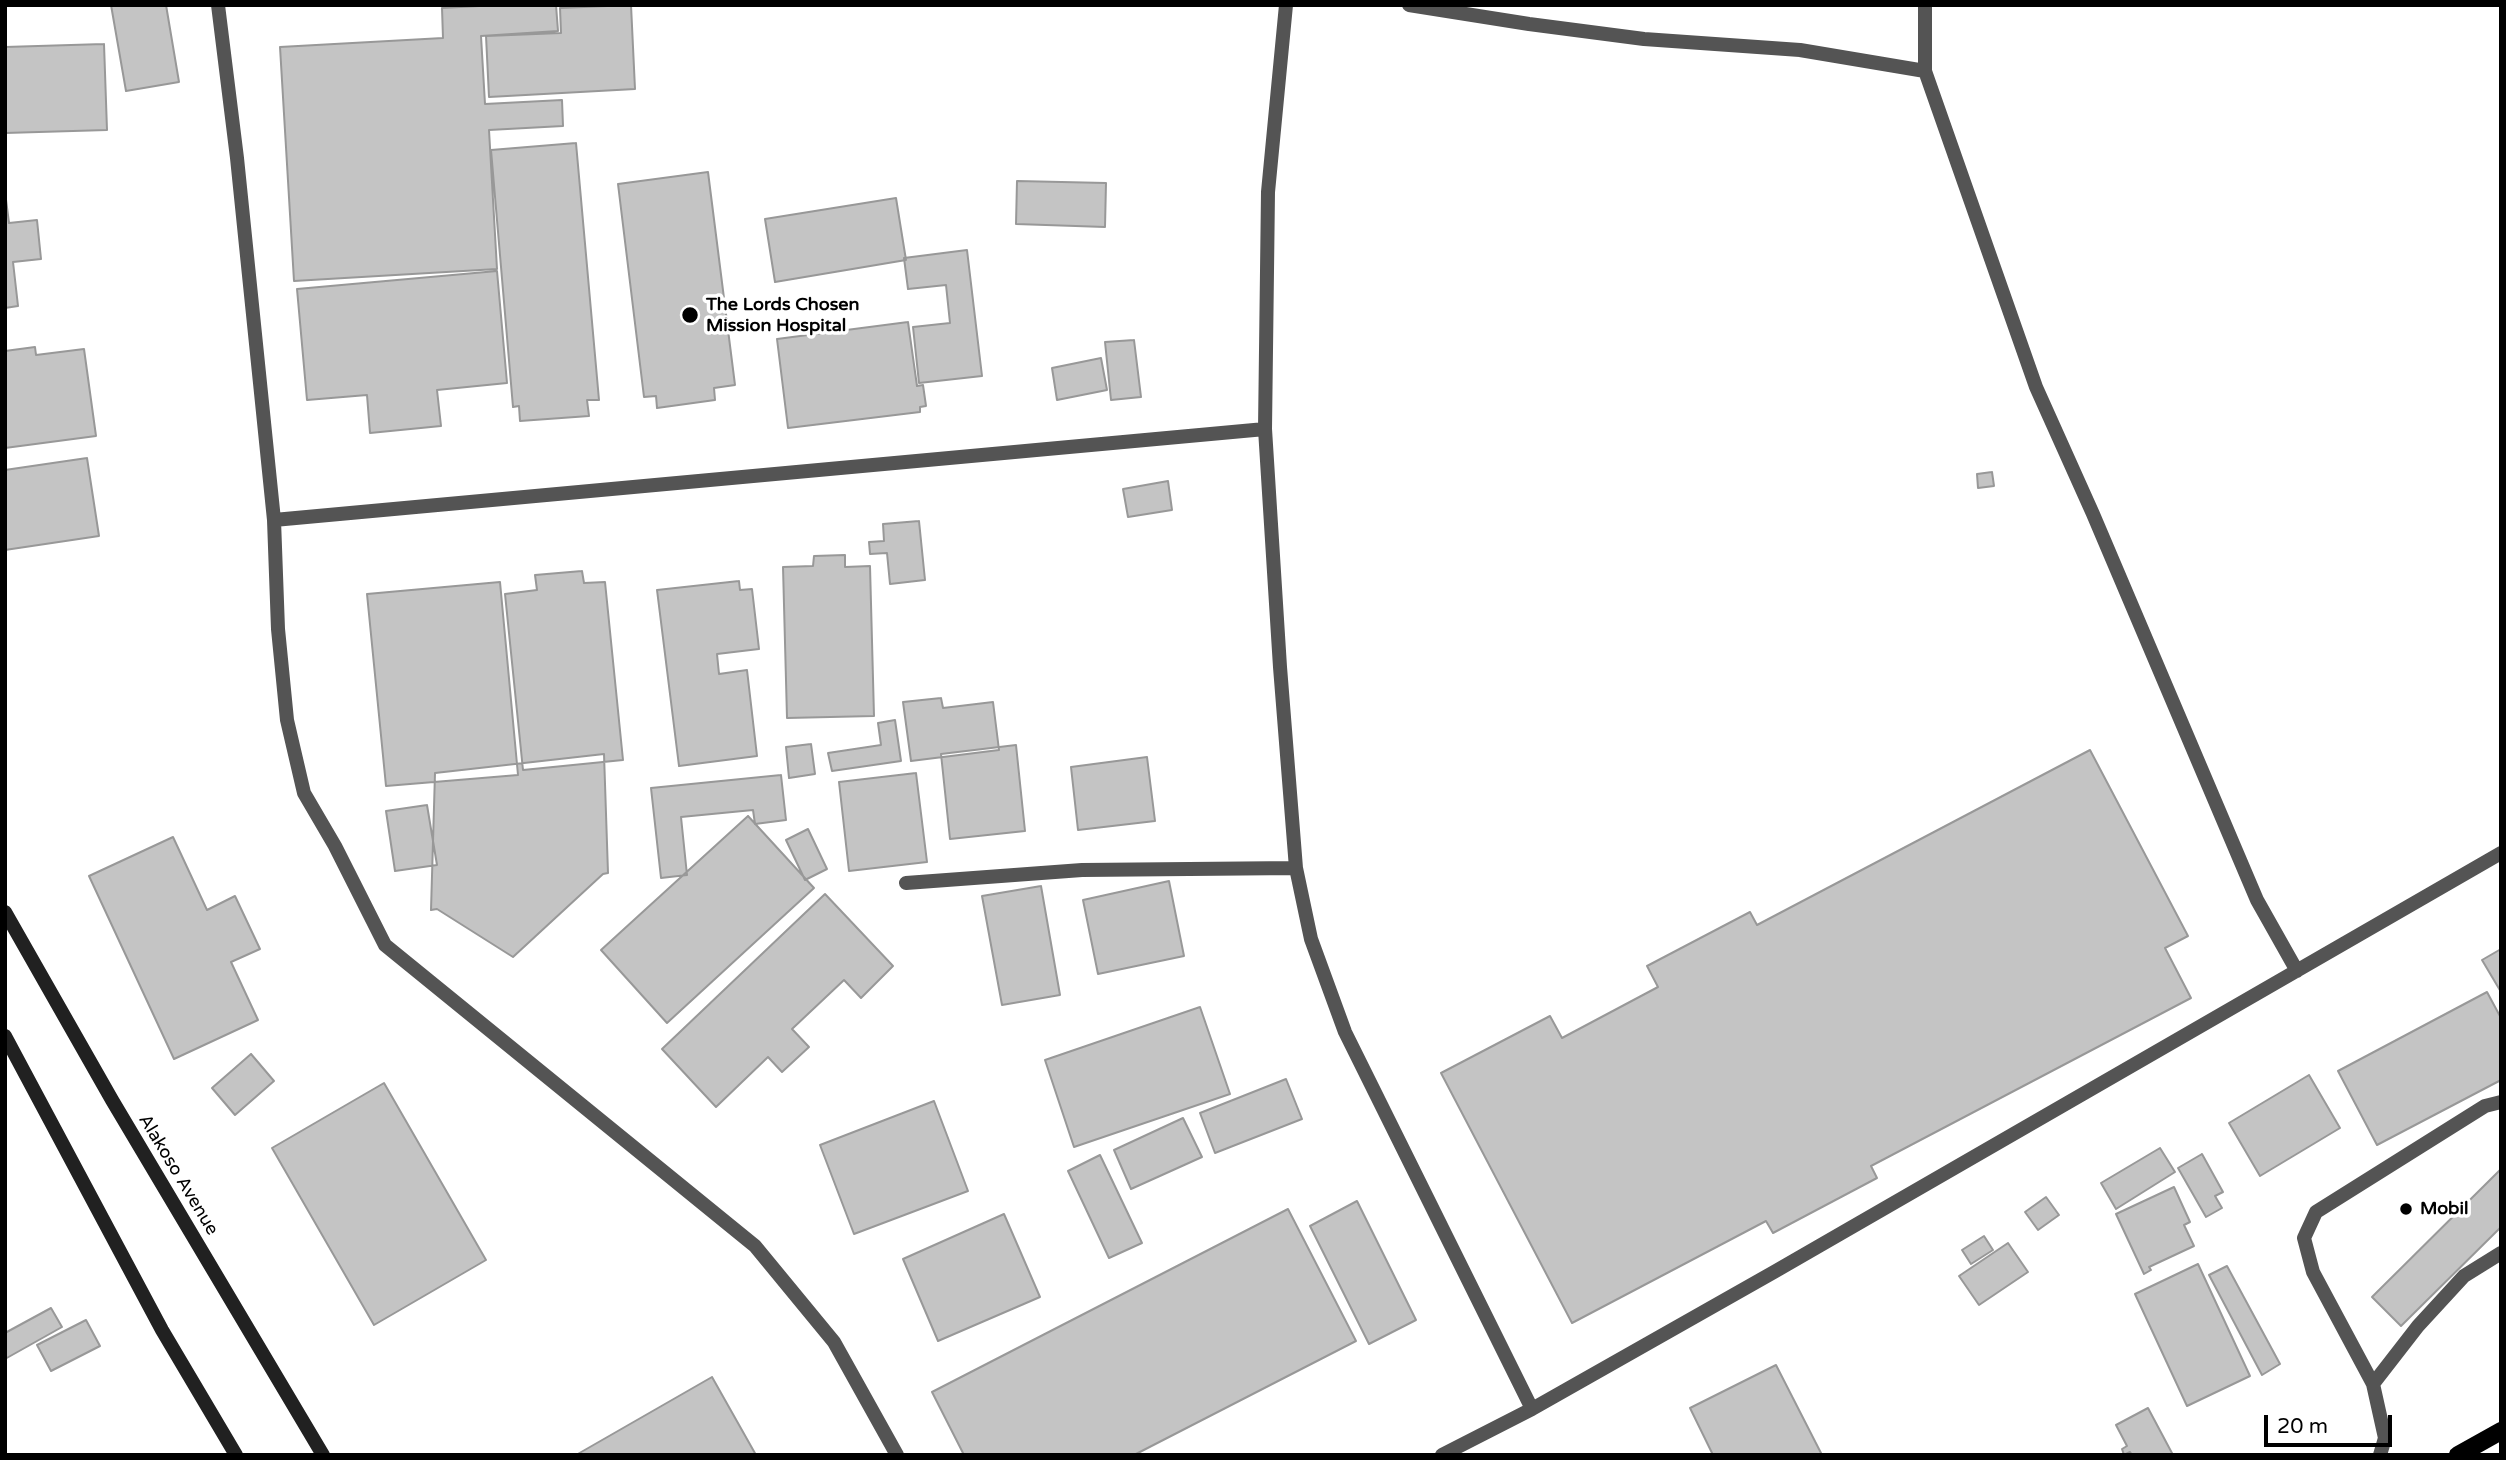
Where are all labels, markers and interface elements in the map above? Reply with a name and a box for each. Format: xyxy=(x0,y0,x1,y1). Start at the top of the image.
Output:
place label: The Lords Chosen Mission Hospital xyxy=(706,294,860,336)
marker: The Lords Chosen Mission Hospital xyxy=(680,305,700,325)
street label: Alakoso Avenue xyxy=(133,1111,223,1239)
place label: Mobil xyxy=(2420,1198,2468,1220)
marker: Mobil xyxy=(2398,1201,2414,1217)
scale bar xyxy=(2268,1400,2396,1444)
text: 20 m xyxy=(2277,1414,2328,1439)

